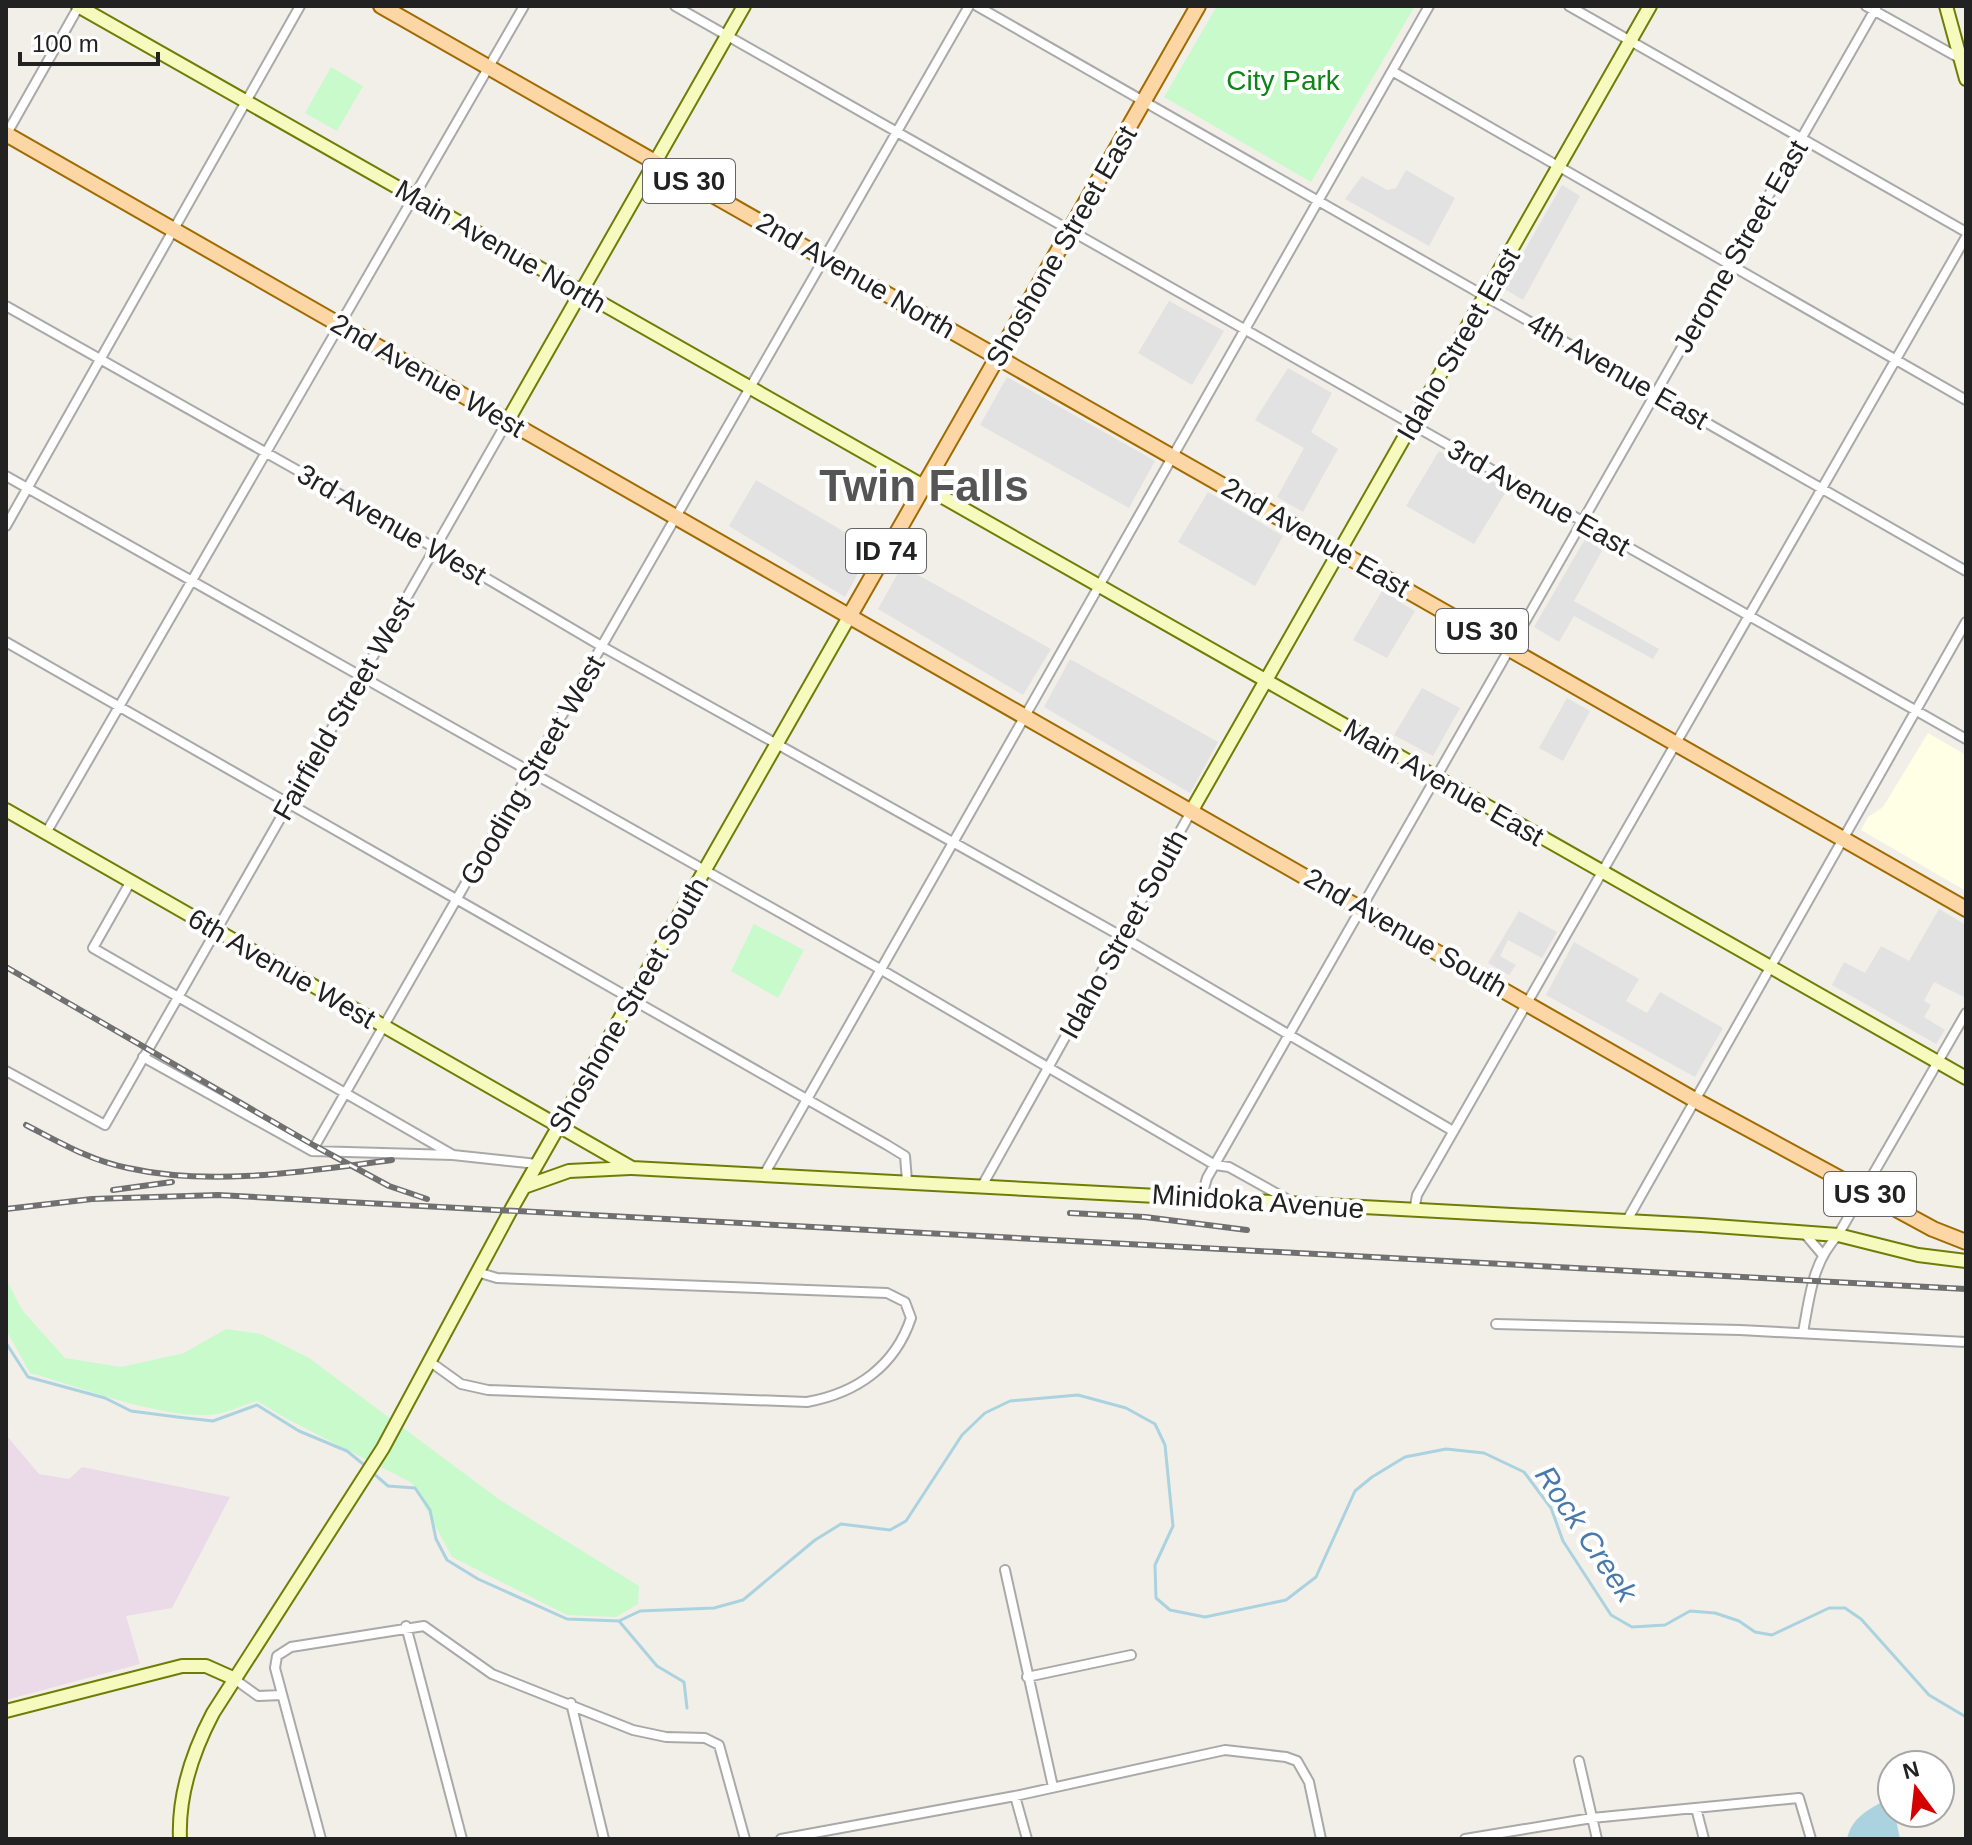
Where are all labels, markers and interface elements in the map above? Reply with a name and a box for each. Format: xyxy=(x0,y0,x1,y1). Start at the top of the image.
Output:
scale bar xyxy=(20,16,158,66)
text: 100 m xyxy=(32,30,99,57)
park label: City Park xyxy=(1226,65,1341,96)
street label: Shoshone Street East xyxy=(980,120,1143,372)
street label: Jerome Street East xyxy=(1667,135,1814,358)
road number: US 30 xyxy=(643,159,735,203)
street label: Main Avenue North xyxy=(390,174,611,319)
street label: 2nd Avenue North xyxy=(751,206,960,345)
street label: Idaho Street East xyxy=(1391,243,1526,446)
street label: 2nd Avenue West xyxy=(325,307,530,444)
street label: 4th Avenue East xyxy=(1522,307,1714,436)
street label: 3rd Avenue East xyxy=(1442,433,1635,562)
street label: 3rd Avenue West xyxy=(292,458,492,591)
district label: Twin Falls xyxy=(819,461,1029,510)
street label: 2nd Avenue East xyxy=(1217,471,1415,604)
road number: ID 74 xyxy=(846,529,926,573)
street label: Fairfield Street West xyxy=(267,591,420,826)
road number: US 30 xyxy=(1436,609,1528,653)
street label: Gooding Street West xyxy=(454,650,611,890)
street label: Main Avenue East xyxy=(1338,713,1549,852)
street label: Idaho Street South xyxy=(1053,825,1194,1044)
street label: 2nd Avenue South xyxy=(1299,862,1512,1003)
street label: Shoshone Street South xyxy=(543,872,714,1138)
street label: 6th Avenue West xyxy=(183,902,381,1035)
road number: US 30 xyxy=(1824,1172,1916,1216)
street label: Minidoka Avenue xyxy=(1151,1179,1365,1224)
water label: Rock Creek xyxy=(1529,1460,1645,1610)
north arrow xyxy=(1876,1749,1956,1829)
text: N xyxy=(1900,1756,1922,1784)

